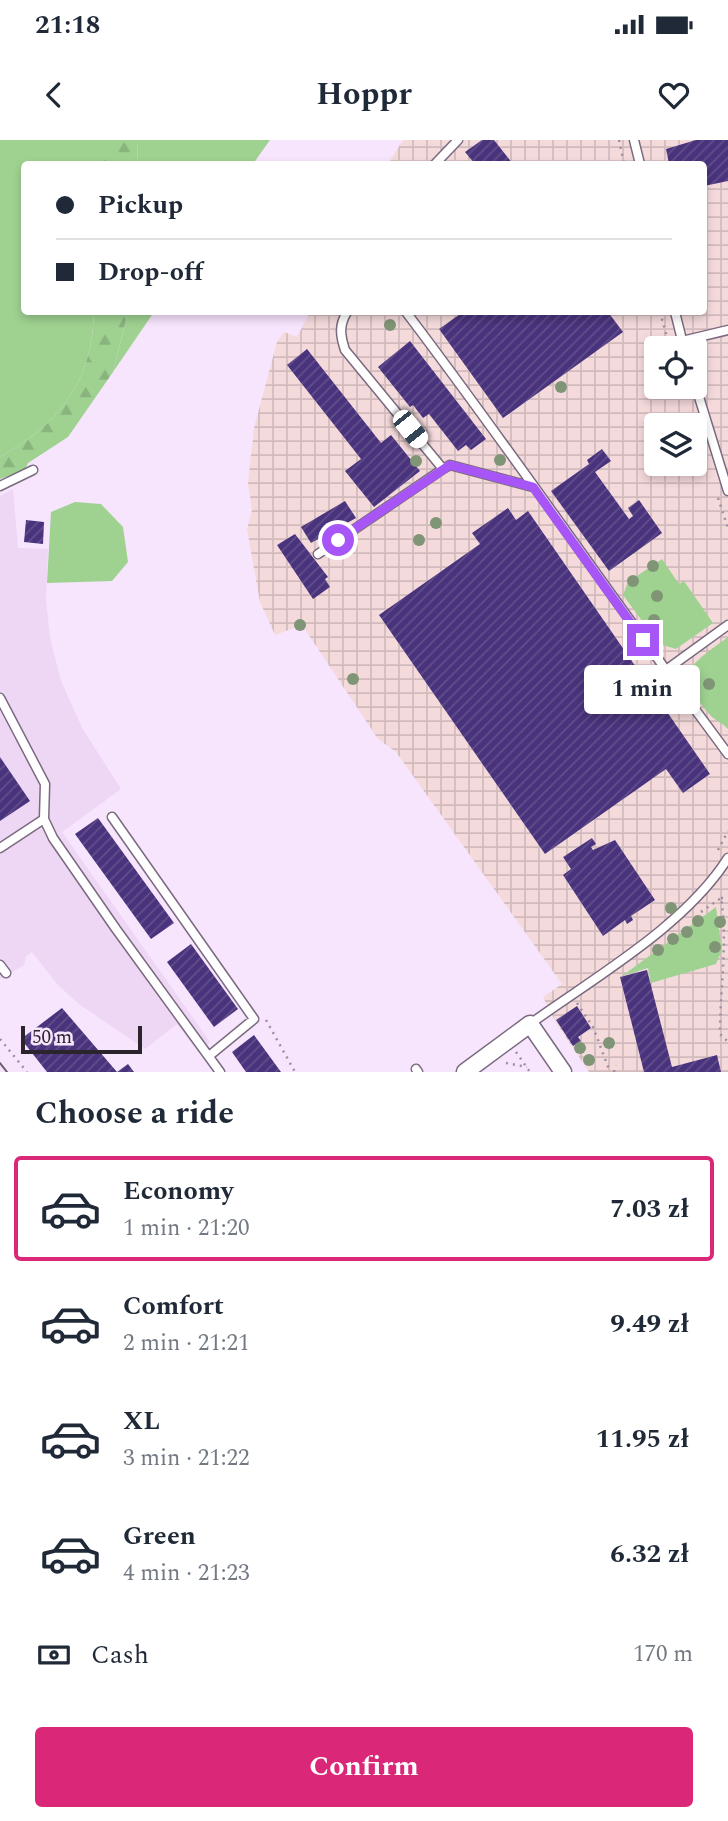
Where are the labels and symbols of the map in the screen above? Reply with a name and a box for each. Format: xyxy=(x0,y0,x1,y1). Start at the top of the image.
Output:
car xyxy=(389,406,432,452)
route start xyxy=(322,524,354,556)
route end xyxy=(627,624,659,656)
callout: 1 min xyxy=(585,664,701,714)
scale bar xyxy=(21,1023,142,1055)

